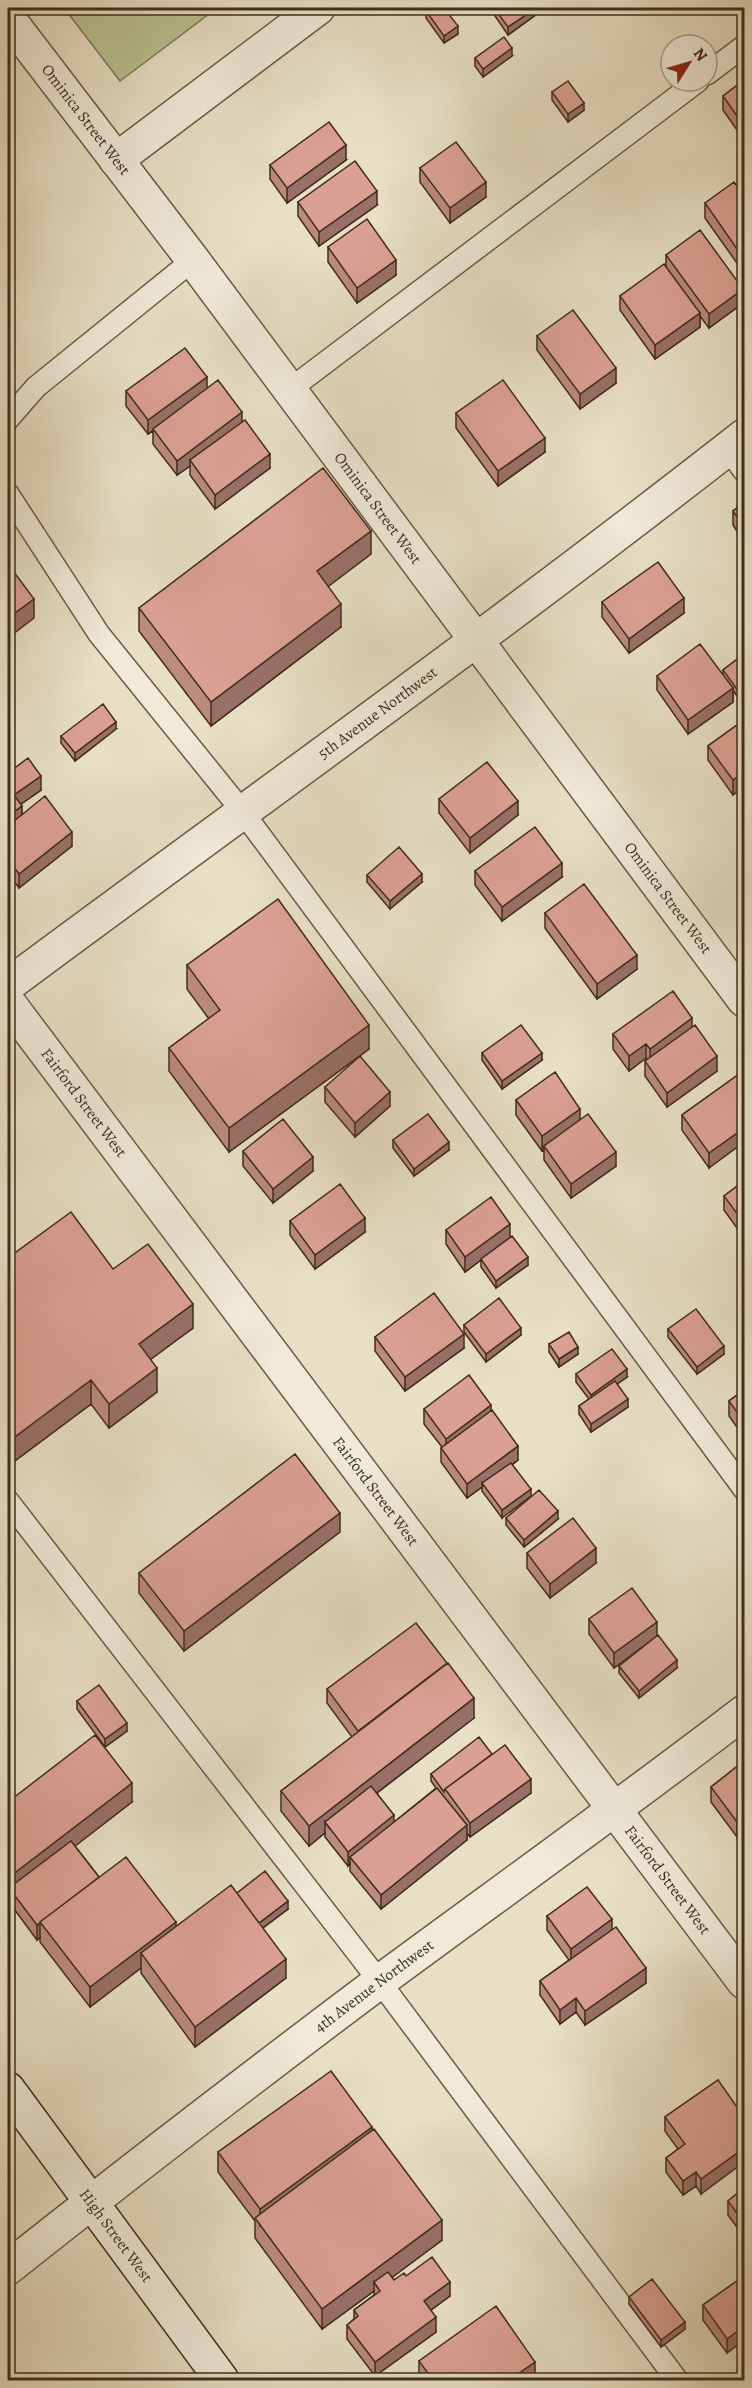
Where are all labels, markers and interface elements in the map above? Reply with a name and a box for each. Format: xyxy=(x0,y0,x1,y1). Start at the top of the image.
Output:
north arrow xyxy=(659,33,719,93)
text: N xyxy=(688,43,713,66)
street label: Ominica Street West xyxy=(36,60,135,180)
street label: Ominica Street West xyxy=(329,448,427,569)
street label: 5th Avenue Northwest xyxy=(313,661,442,764)
street label: Ominica Street West xyxy=(619,837,717,959)
street label: Fairford Street West xyxy=(35,1044,132,1162)
street label: Fairford Street West xyxy=(327,1432,424,1551)
street label: Fairford Street West xyxy=(619,1821,716,1939)
street label: 4th Avenue Northwest xyxy=(310,1934,438,2038)
street label: High Street West xyxy=(74,2184,158,2287)

